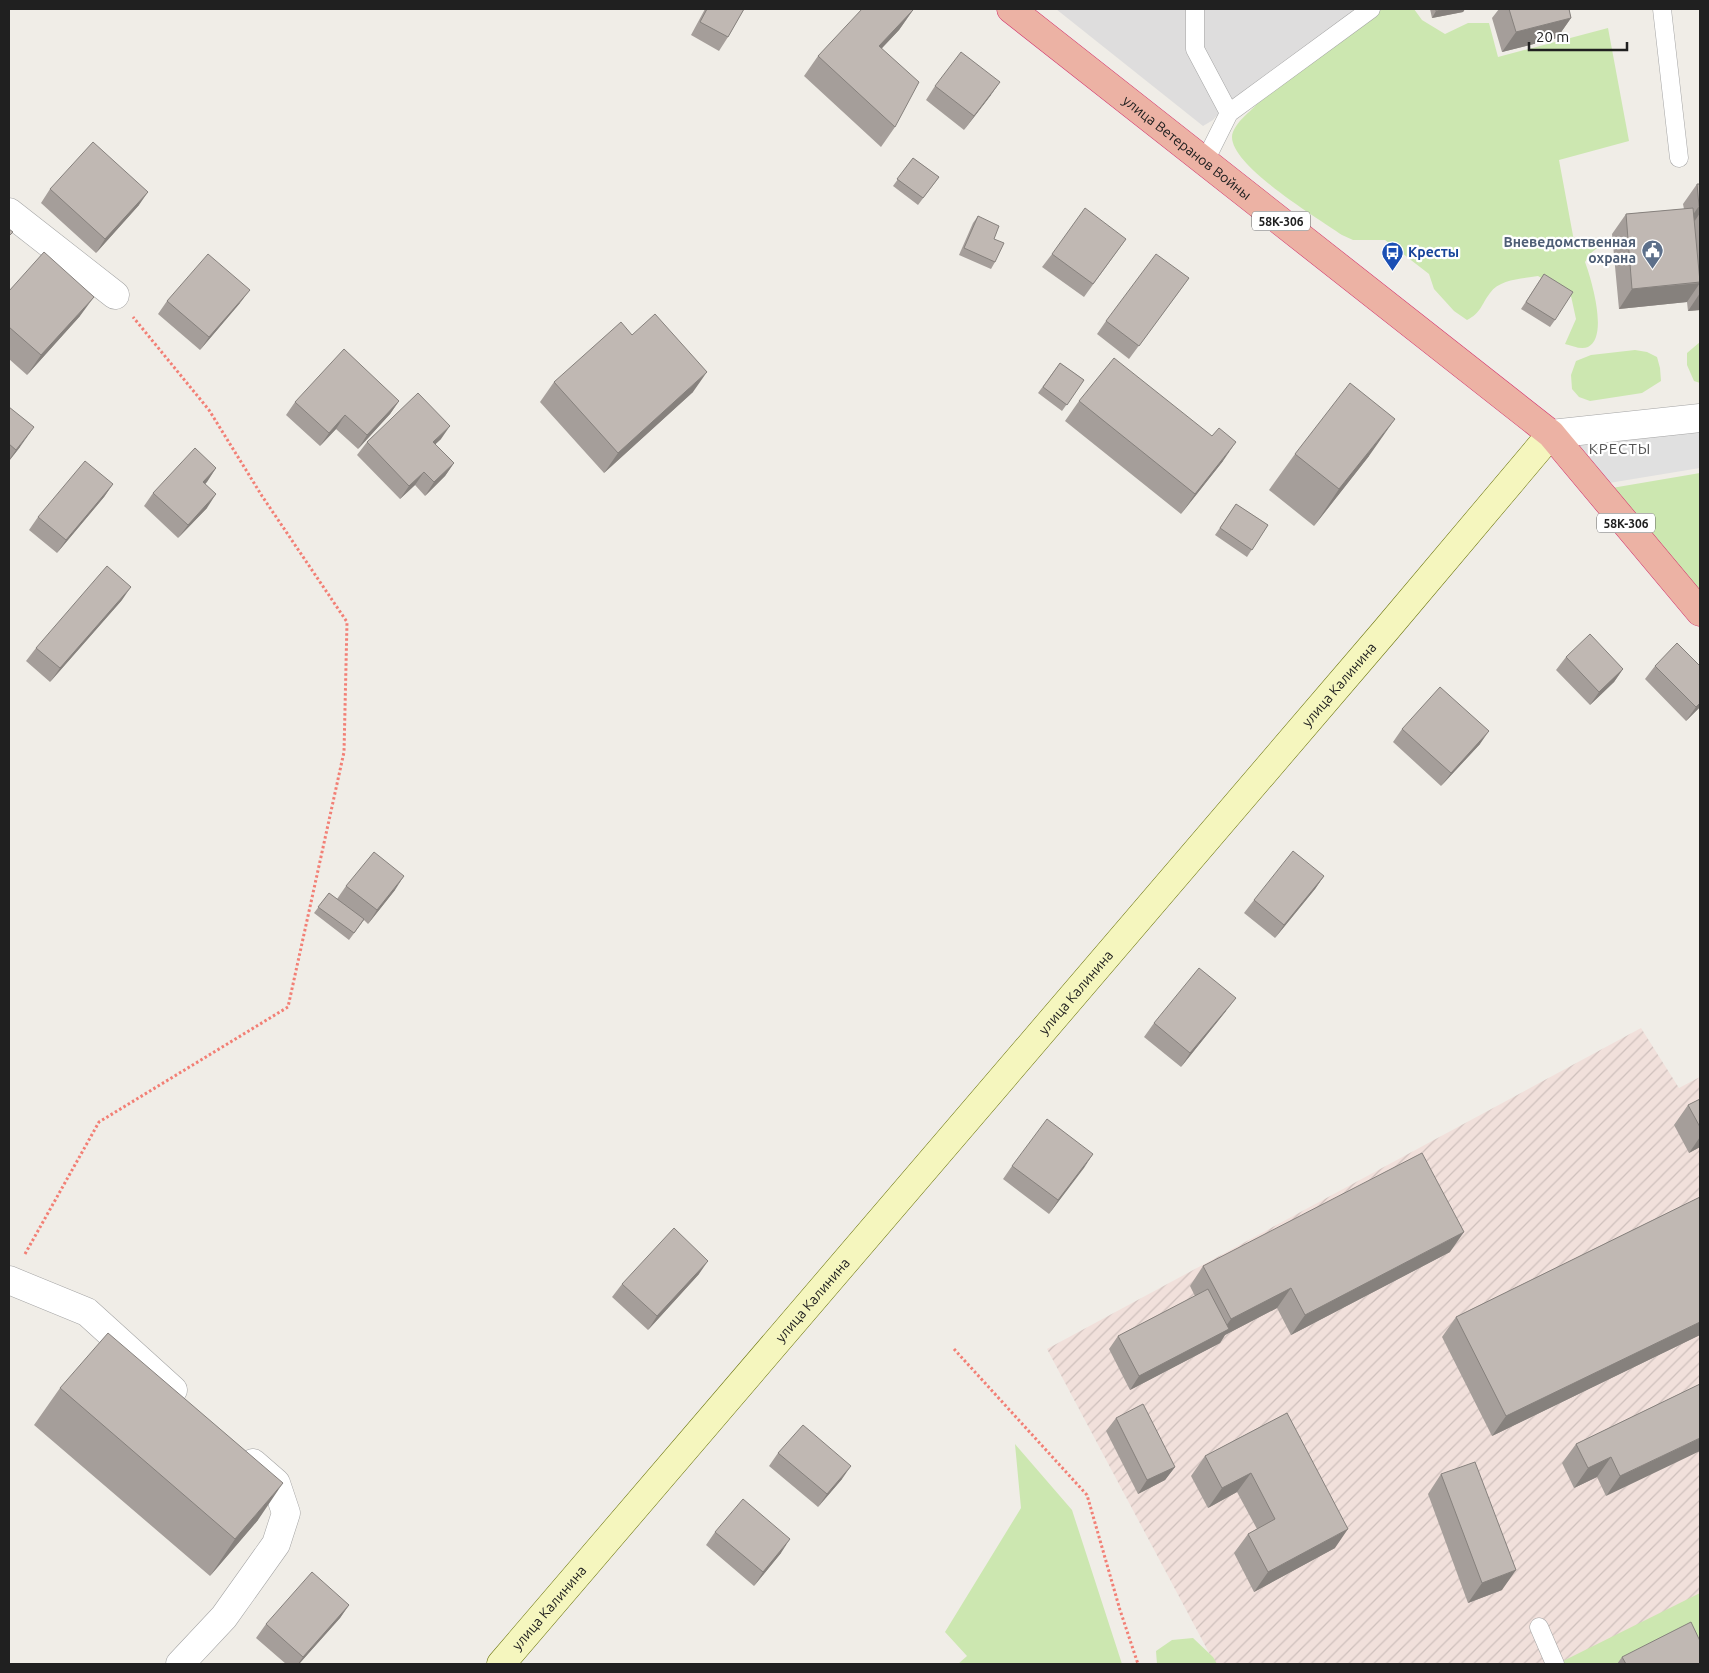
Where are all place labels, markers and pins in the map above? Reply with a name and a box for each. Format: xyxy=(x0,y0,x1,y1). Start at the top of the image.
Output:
place label: Вневедомственная охрана xyxy=(1504,234,1636,266)
public building icon: Вневедомственная охрана xyxy=(1640,238,1664,269)
bus stop icon: Кресты xyxy=(1380,240,1404,271)
place label: Кресты xyxy=(1408,244,1459,260)

